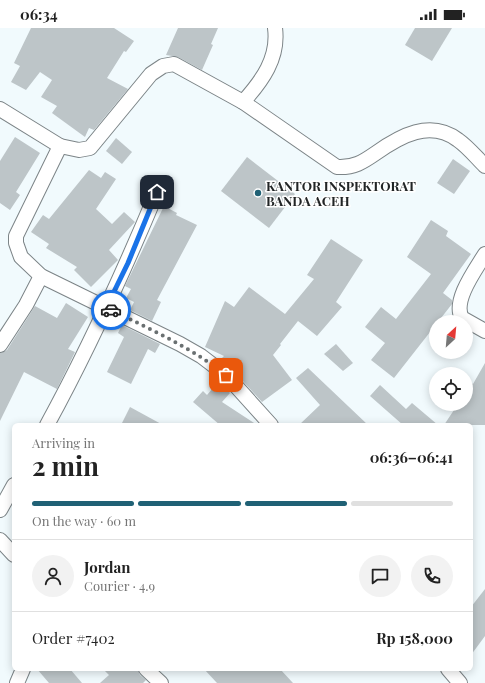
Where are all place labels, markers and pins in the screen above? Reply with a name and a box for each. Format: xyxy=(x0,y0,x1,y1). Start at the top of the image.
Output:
pin xyxy=(140,175,174,209)
place label: KANTOR INSPEKTORAT BANDA ACEH xyxy=(266,177,416,209)
marker: KANTOR INSPEKTORAT BANDA ACEH xyxy=(253,188,263,198)
pin xyxy=(209,358,243,392)

